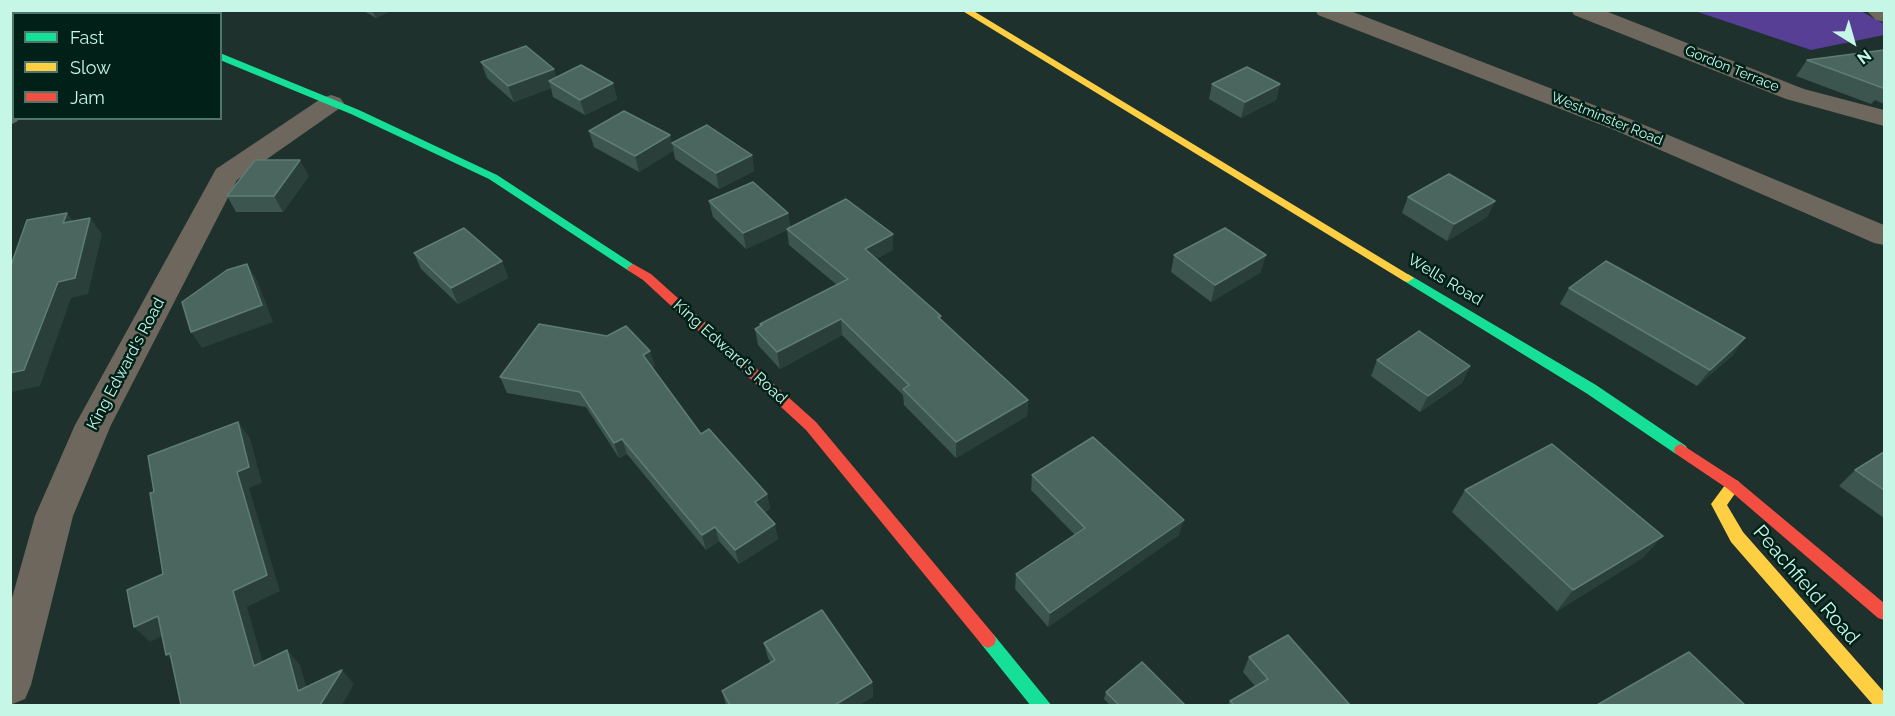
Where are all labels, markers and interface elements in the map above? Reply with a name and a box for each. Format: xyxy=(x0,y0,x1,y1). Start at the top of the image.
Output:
legend xyxy=(12,12,222,120)
north arrow xyxy=(1823,12,1883,72)
text: Fast xyxy=(70,27,104,48)
street label: Gordon Terrace xyxy=(1682,42,1782,96)
text: N xyxy=(1854,46,1875,68)
text: Slow xyxy=(70,57,111,78)
text: Jam xyxy=(70,87,105,108)
street label: Westminster Road xyxy=(1549,89,1665,149)
street label: Wells Road xyxy=(1404,250,1486,310)
street label: King Edward's Road xyxy=(83,295,169,433)
street label: King Edward's Road xyxy=(669,296,791,408)
street label: Peachfield Road xyxy=(1748,520,1864,650)

